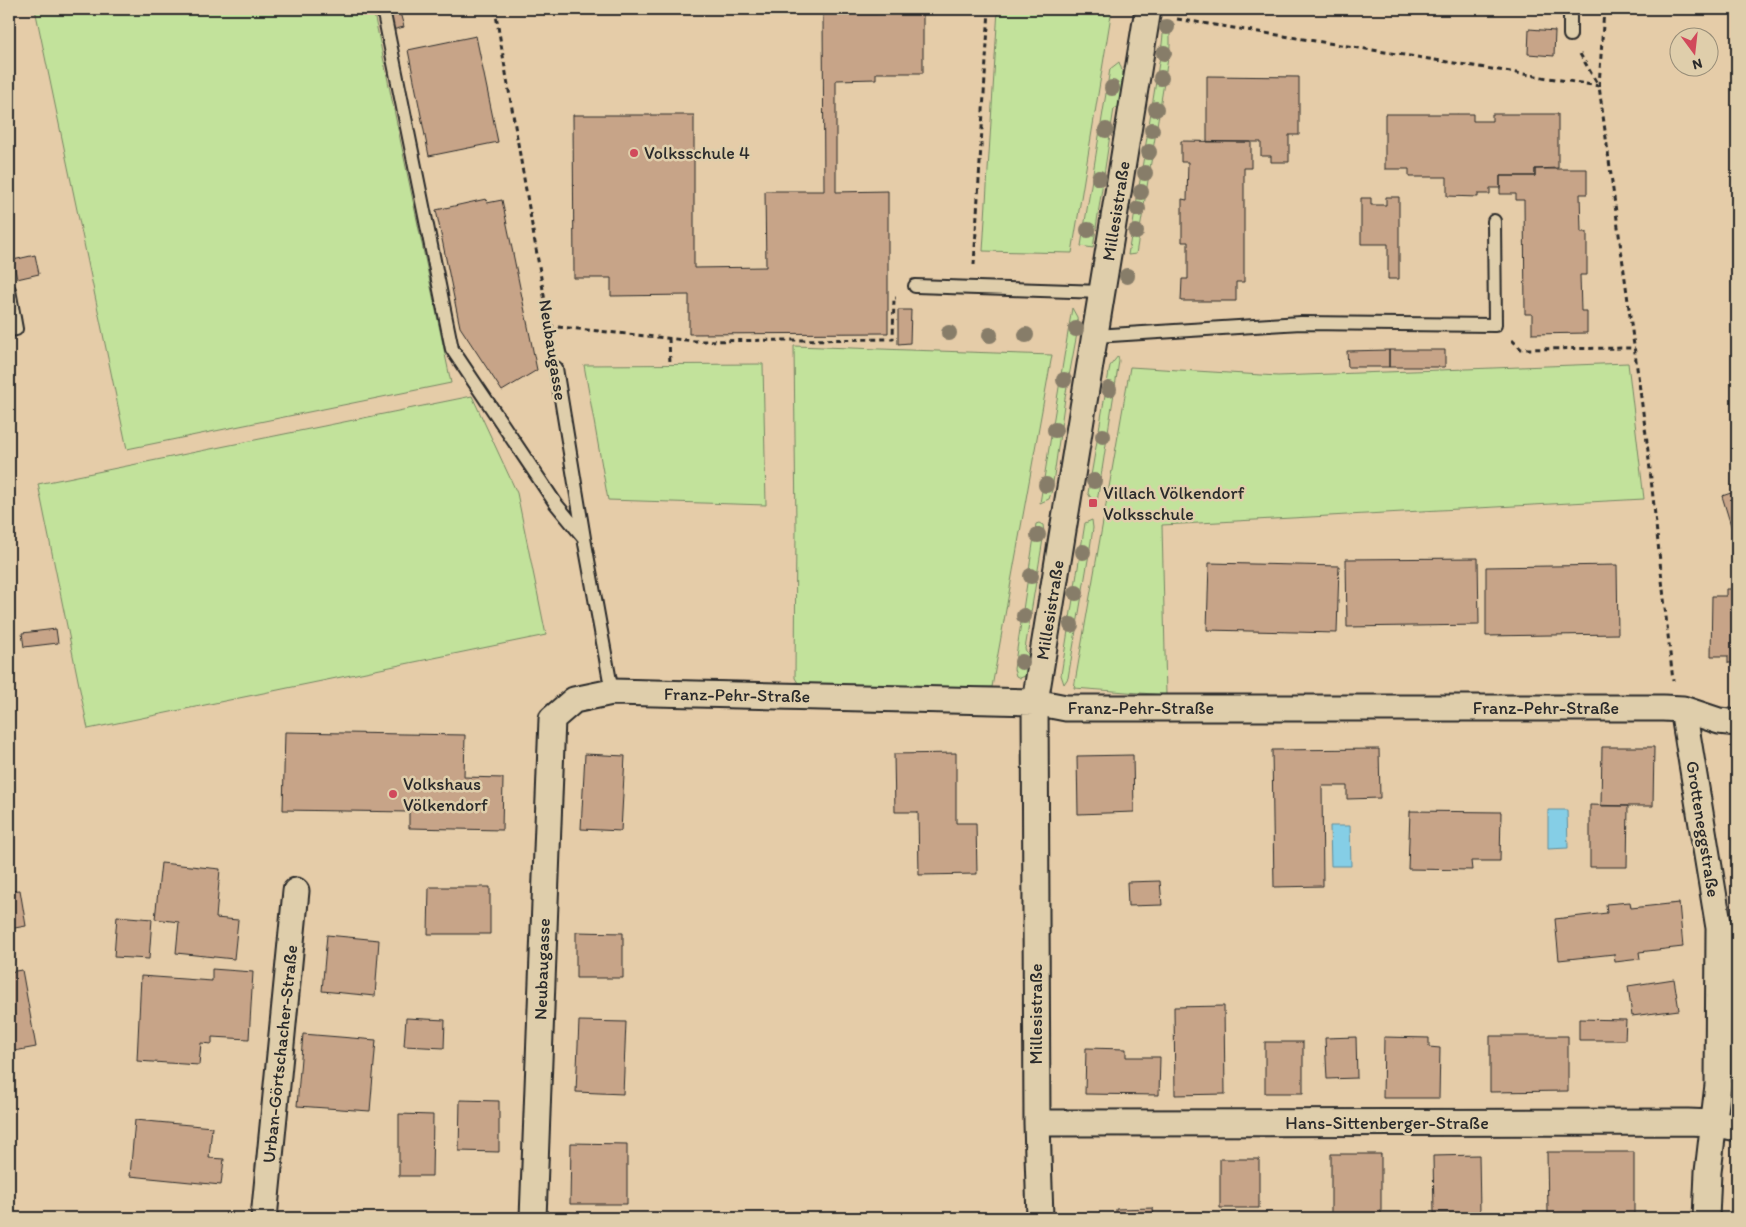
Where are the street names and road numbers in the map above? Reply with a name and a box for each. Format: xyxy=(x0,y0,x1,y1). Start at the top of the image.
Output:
street label: Millesistraße xyxy=(1097,159,1135,263)
street label: Neubaugasse xyxy=(534,298,572,402)
street label: Millesistraße xyxy=(1031,558,1069,662)
street label: Franz-Pehr-Straße xyxy=(664,683,810,707)
street label: Franz-Pehr-Straße xyxy=(1068,697,1214,719)
street label: Franz-Pehr-Straße xyxy=(1473,697,1619,719)
street label: Grotteneggstraße xyxy=(1681,759,1725,899)
street label: Neubaugasse xyxy=(529,918,555,1020)
street label: Urban-Görtschacher-Straße xyxy=(258,944,302,1164)
street label: Millesistraße xyxy=(1025,963,1047,1065)
street label: Hans-Sittenberger-Straße xyxy=(1285,1112,1489,1134)

